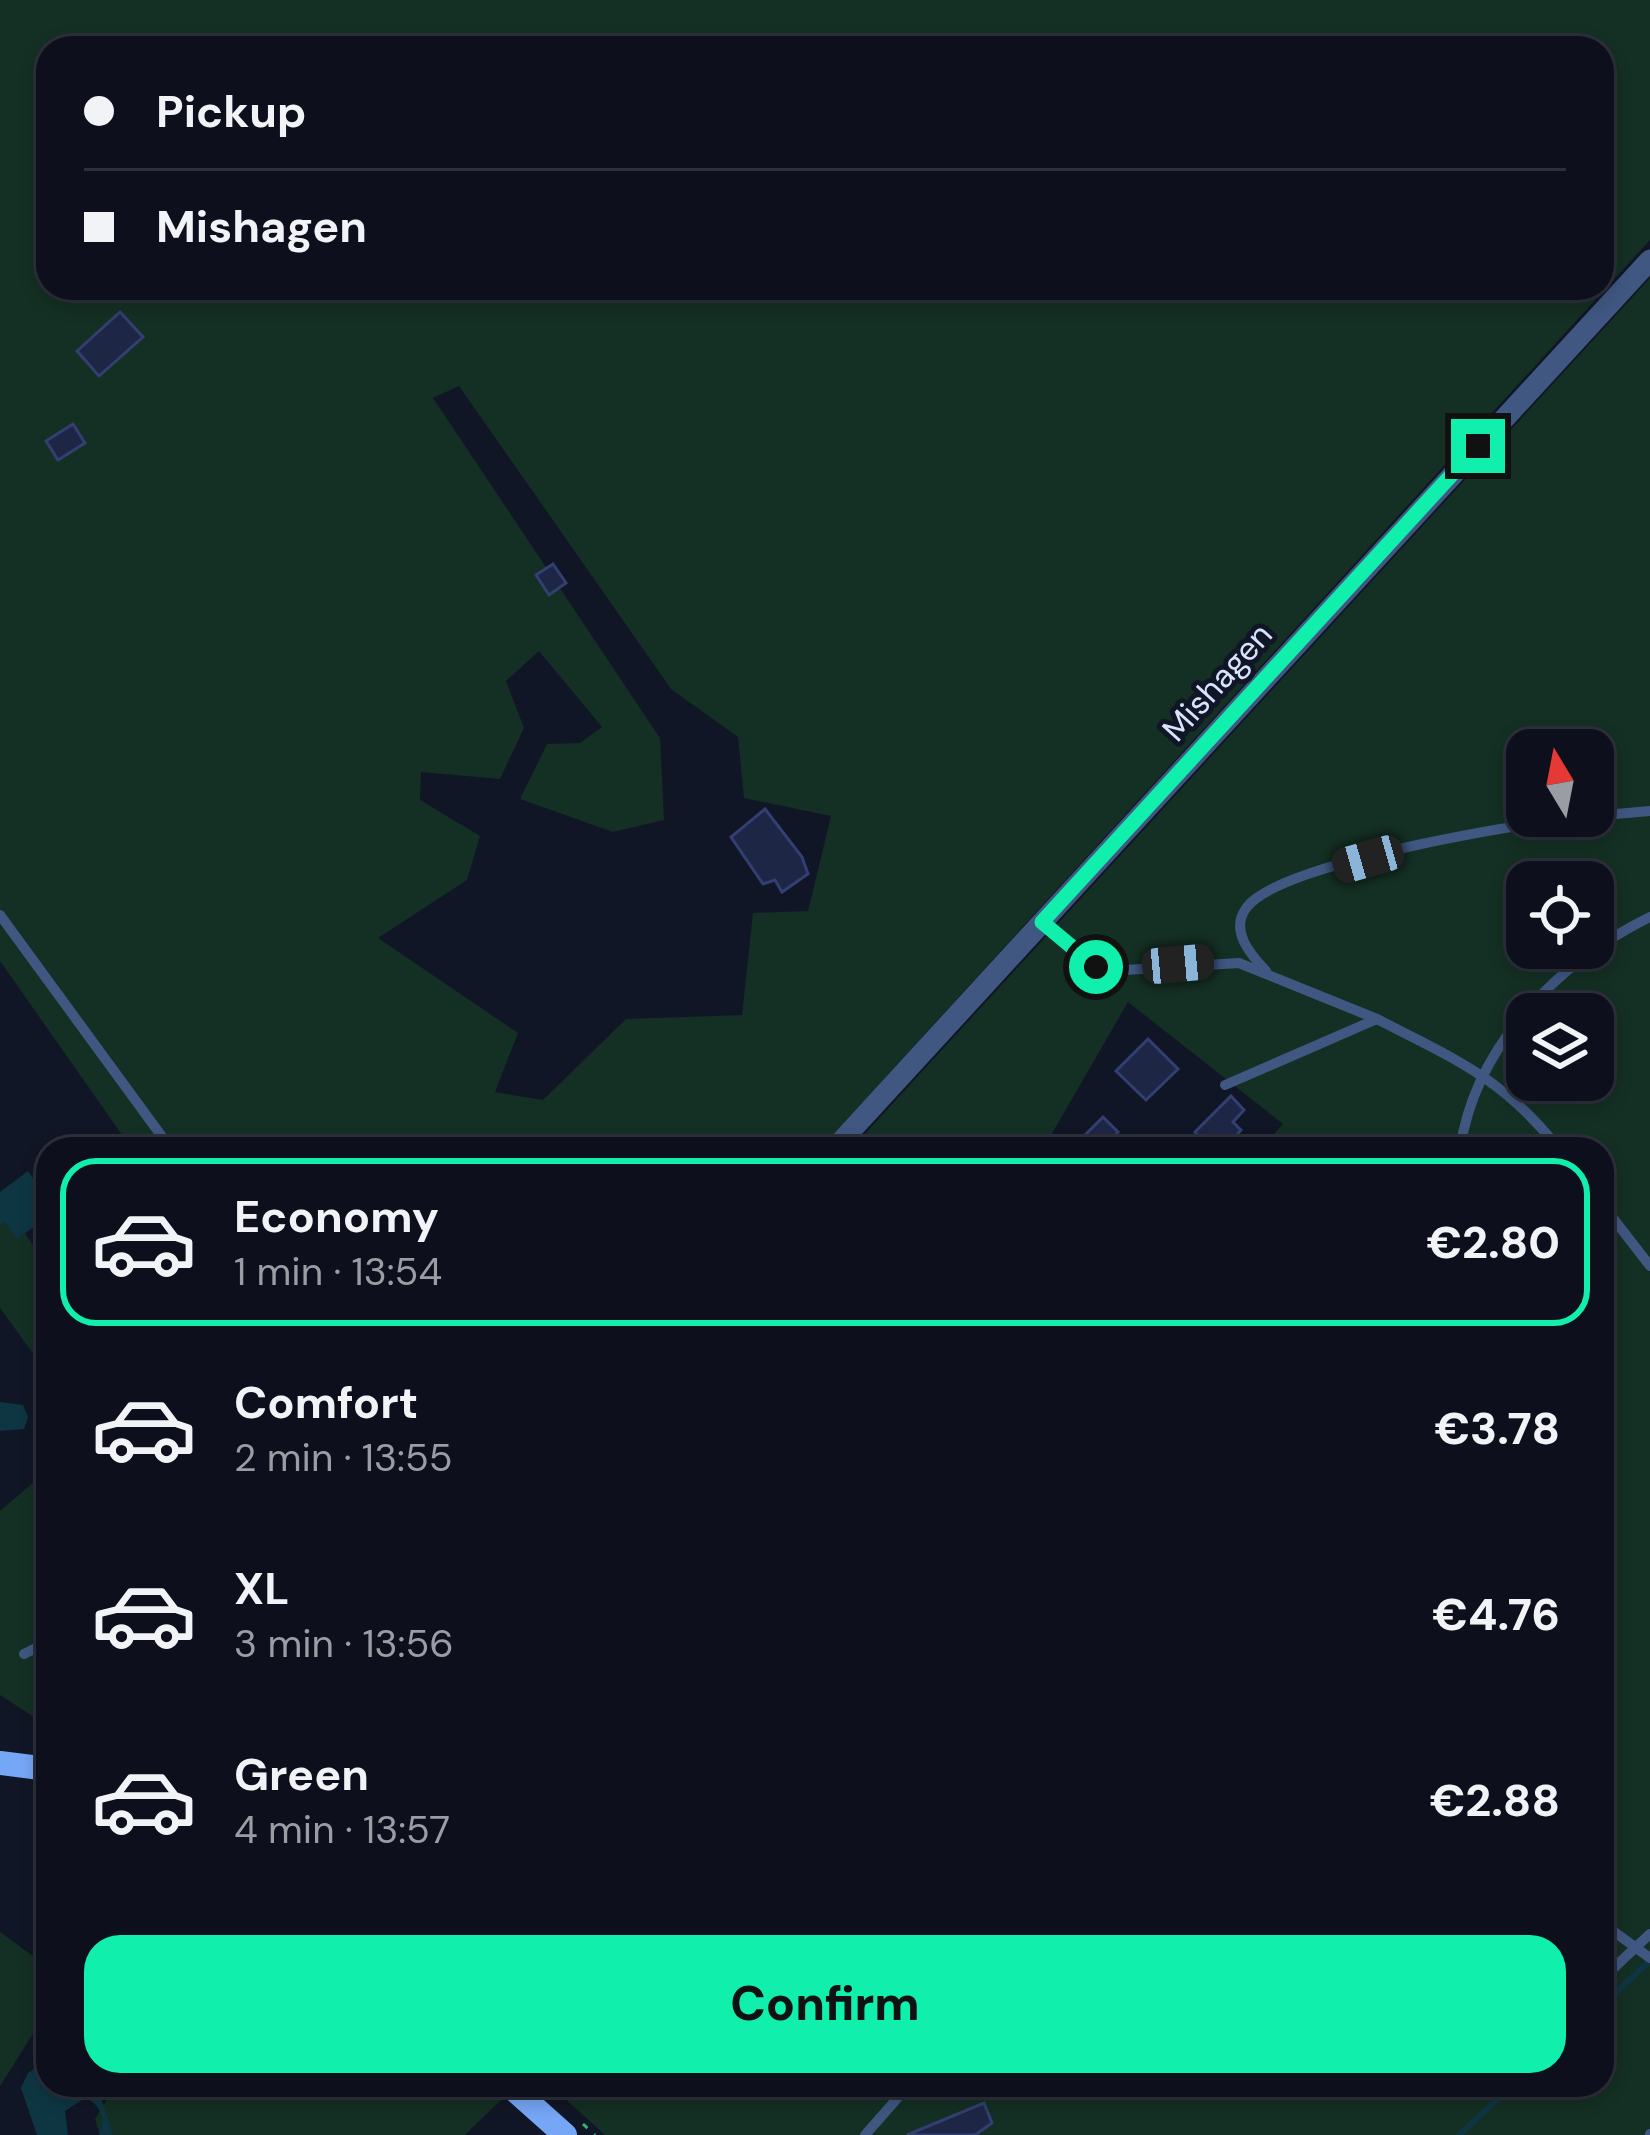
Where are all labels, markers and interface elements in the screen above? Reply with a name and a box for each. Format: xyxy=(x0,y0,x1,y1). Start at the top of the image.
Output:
text: Pickup xyxy=(156,82,306,141)
text: Mishagen xyxy=(156,197,367,256)
route end xyxy=(1451,419,1505,473)
street label: Mishagen xyxy=(1153,614,1281,750)
north arrow xyxy=(1506,729,1614,837)
map controls xyxy=(1506,729,1614,1101)
car xyxy=(1328,832,1408,886)
button: locate xyxy=(1506,861,1614,969)
route start xyxy=(1069,940,1123,994)
car xyxy=(1141,943,1215,985)
button: layers xyxy=(1506,993,1614,1101)
text: Economy xyxy=(234,1187,439,1246)
icon: car xyxy=(90,1188,198,1296)
text: €2.80 xyxy=(1426,1213,1560,1272)
text: 1 min · 13:54 xyxy=(234,1246,442,1297)
text: Comfort xyxy=(234,1373,418,1432)
icon: car xyxy=(90,1374,198,1482)
text: €3.78 xyxy=(1434,1399,1560,1458)
text: 2 min · 13:55 xyxy=(234,1432,452,1483)
text: XL xyxy=(234,1559,289,1618)
icon: car xyxy=(90,1560,198,1668)
text: €4.76 xyxy=(1432,1585,1560,1644)
text: 3 min · 13:56 xyxy=(234,1618,454,1669)
text: Green xyxy=(234,1745,369,1804)
icon: car xyxy=(90,1746,198,1854)
text: €2.88 xyxy=(1430,1771,1560,1830)
text: 4 min · 13:57 xyxy=(234,1804,450,1855)
button: Confirm xyxy=(84,1935,1566,2073)

